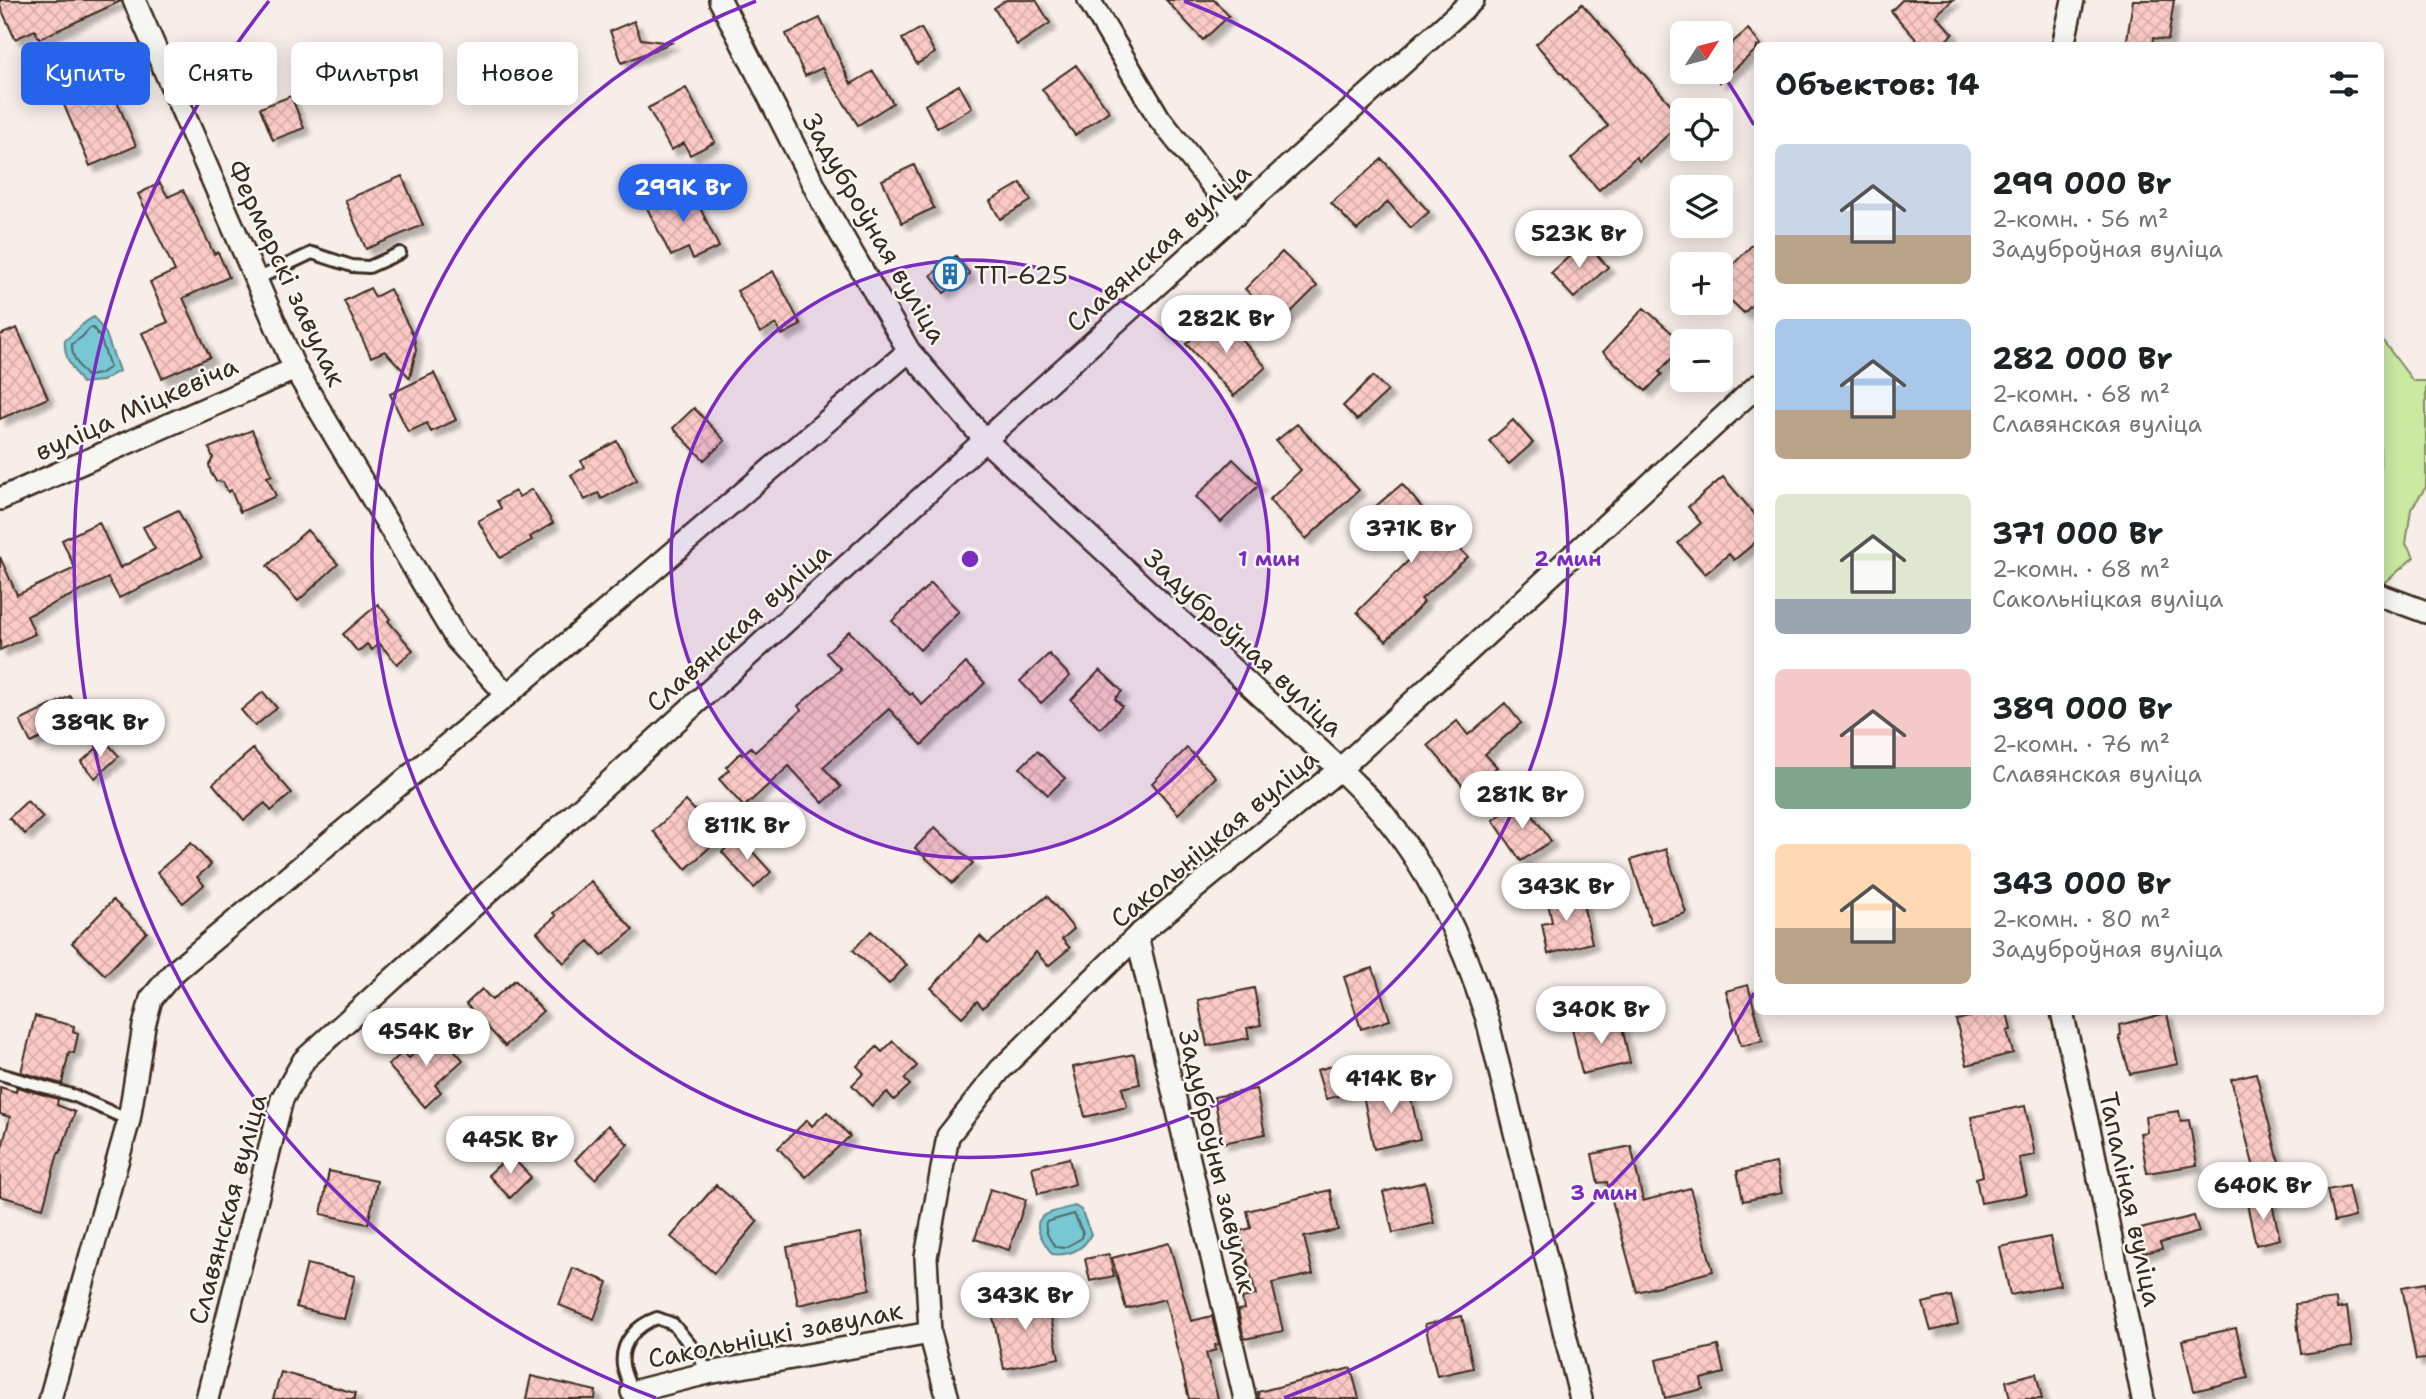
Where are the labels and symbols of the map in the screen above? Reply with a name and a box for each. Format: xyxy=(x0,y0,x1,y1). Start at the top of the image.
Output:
north arrow xyxy=(1670,21,1732,84)
street label: Задуброўная вуліца xyxy=(795,106,955,350)
street label: Фермерскі завулак xyxy=(219,154,355,392)
street label: Славянская вуліца xyxy=(1058,155,1258,339)
pin: 299K Br xyxy=(618,164,748,224)
pin: 523K Br xyxy=(1514,210,1644,270)
building icon: ТП-625 xyxy=(931,255,969,293)
place label: ТП-625 xyxy=(974,257,1068,292)
pin: 282K Br xyxy=(1161,296,1291,355)
street label: вуліца Міцкевіча xyxy=(29,348,243,468)
pin: 371K Br xyxy=(1346,505,1476,565)
street label: Славянская вуліца xyxy=(638,535,838,719)
street label: Задуброўная вуліца xyxy=(1137,540,1351,744)
text: 1 мин xyxy=(1238,545,1300,573)
text: 2 мин xyxy=(1534,545,1602,573)
centre of rings xyxy=(958,547,982,571)
pin: 389K Br xyxy=(35,700,165,759)
street label: Сакольніцкая вуліца xyxy=(1103,741,1325,935)
pin: 281K Br xyxy=(1457,772,1587,831)
pin: 811K Br xyxy=(682,802,812,862)
pin: 343K Br xyxy=(1501,864,1631,923)
pin: 340K Br xyxy=(1536,986,1666,1046)
pin: 454K Br xyxy=(361,1009,491,1068)
street label: Задуброўны завулак xyxy=(1171,1026,1265,1296)
pin: 414K Br xyxy=(1326,1056,1456,1115)
street label: Тапаліная вуліца xyxy=(2091,1089,2171,1309)
street label: Славянская вуліца xyxy=(179,1090,275,1328)
pin: 445K Br xyxy=(445,1116,575,1176)
pin: 640K Br xyxy=(2198,1162,2328,1222)
text: 3 мин xyxy=(1570,1179,1638,1207)
pin: 343K Br xyxy=(960,1272,1090,1332)
street label: Сакольніцкі завулак xyxy=(645,1292,905,1376)

